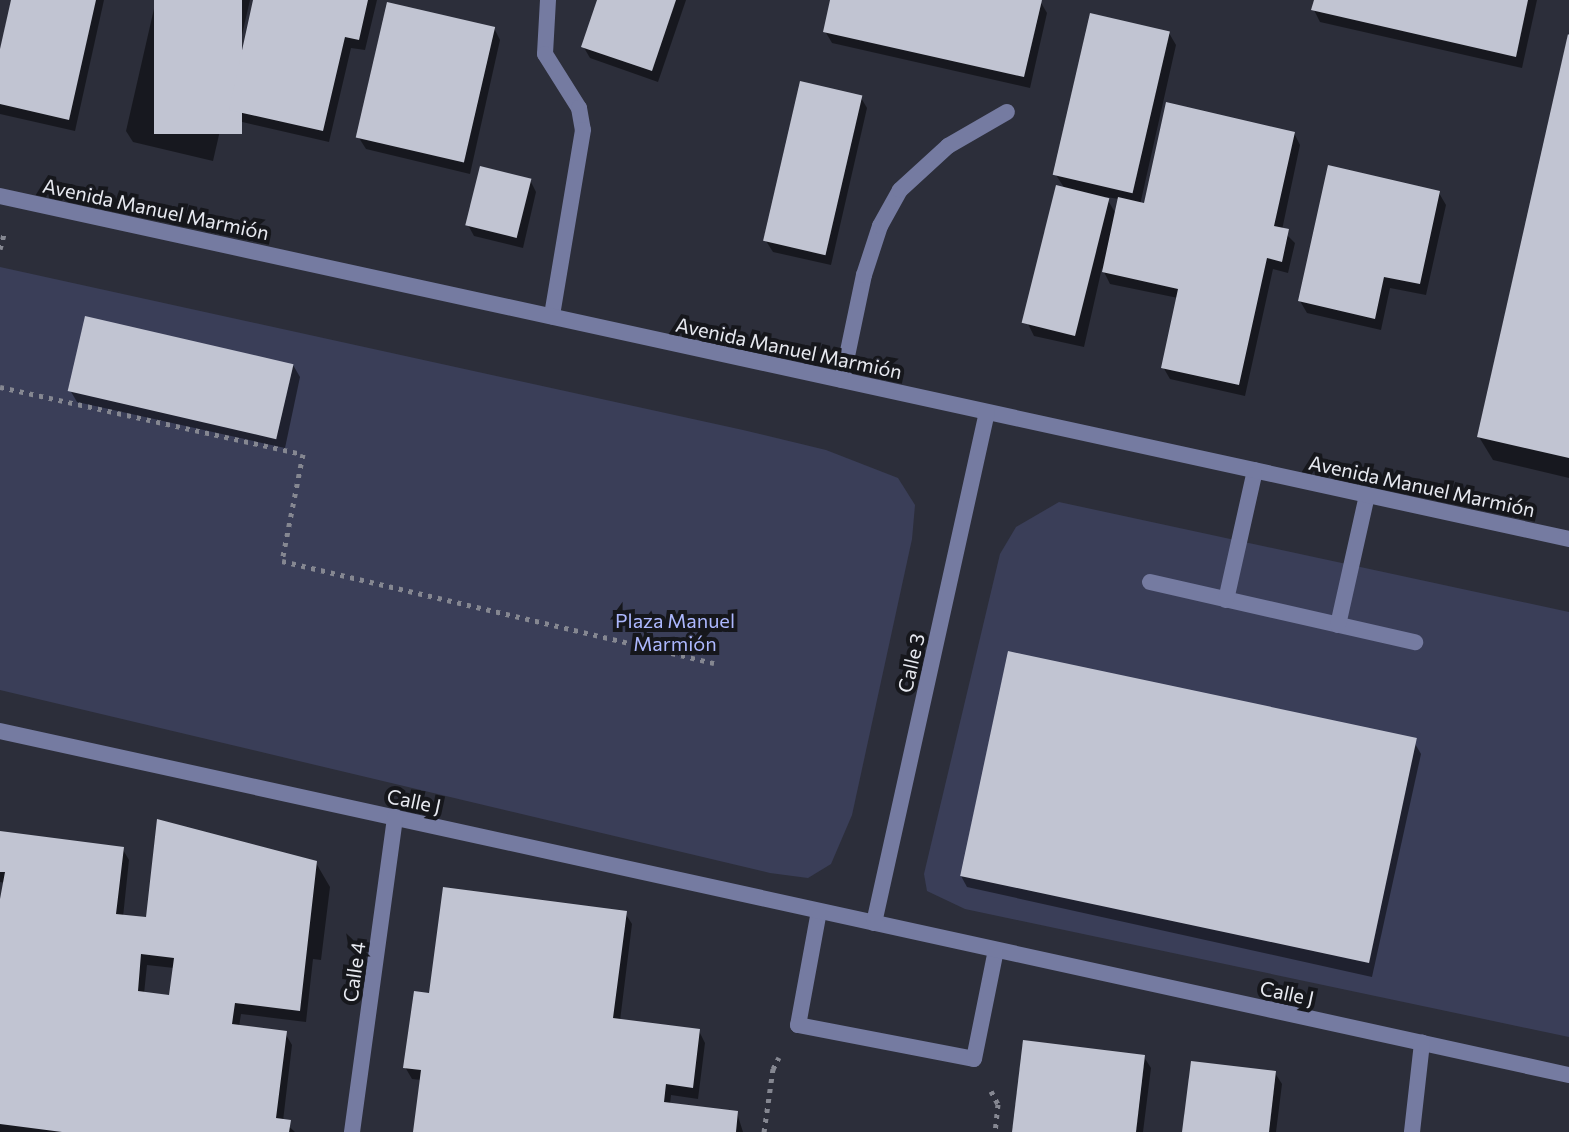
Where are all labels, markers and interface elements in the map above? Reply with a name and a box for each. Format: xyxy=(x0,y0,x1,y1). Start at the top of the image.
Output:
street label: Avenida Manuel Marmión xyxy=(41,173,271,245)
street label: Avenida Manuel Marmión xyxy=(674,312,904,384)
street label: Avenida Manuel Marmión xyxy=(1307,450,1537,522)
park label: Plaza Manuel Marmión xyxy=(615,609,735,656)
street label: Calle 3 xyxy=(893,631,929,695)
street label: Calle J xyxy=(385,784,443,818)
street label: Calle 4 xyxy=(338,940,370,1004)
street label: Calle J xyxy=(1258,976,1316,1010)

